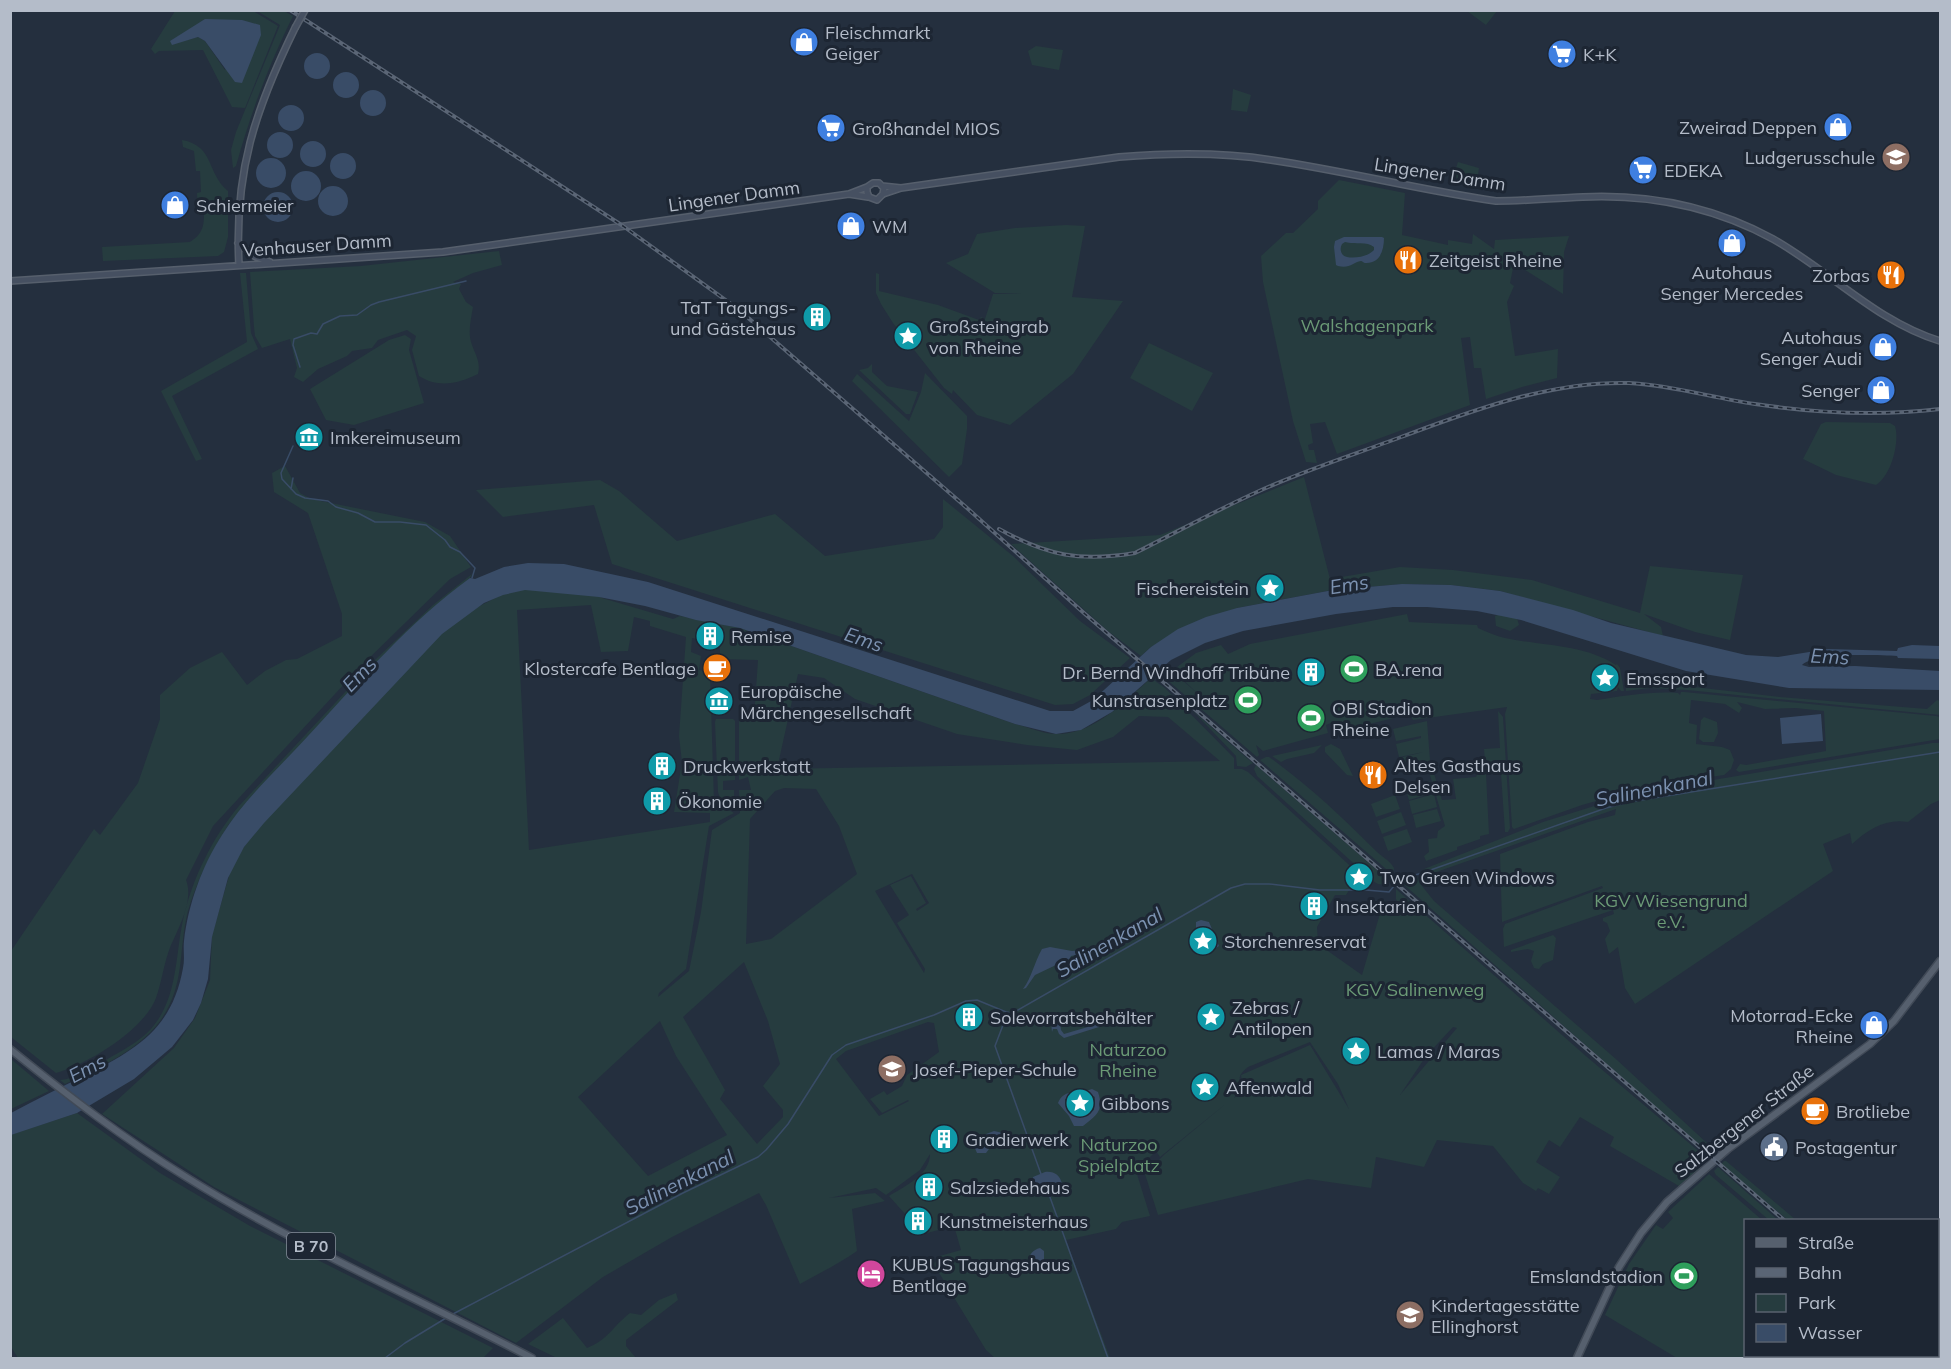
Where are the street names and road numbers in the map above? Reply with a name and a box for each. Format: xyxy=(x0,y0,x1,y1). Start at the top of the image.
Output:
street label: Lingener Damm xyxy=(1373,152,1507,196)
street label: Lingener Damm xyxy=(667,175,801,217)
street label: Venhauser Damm xyxy=(242,228,392,262)
street label: Salzbergener Straße xyxy=(1670,1059,1818,1183)
road number: B 70 xyxy=(287,1233,335,1259)

